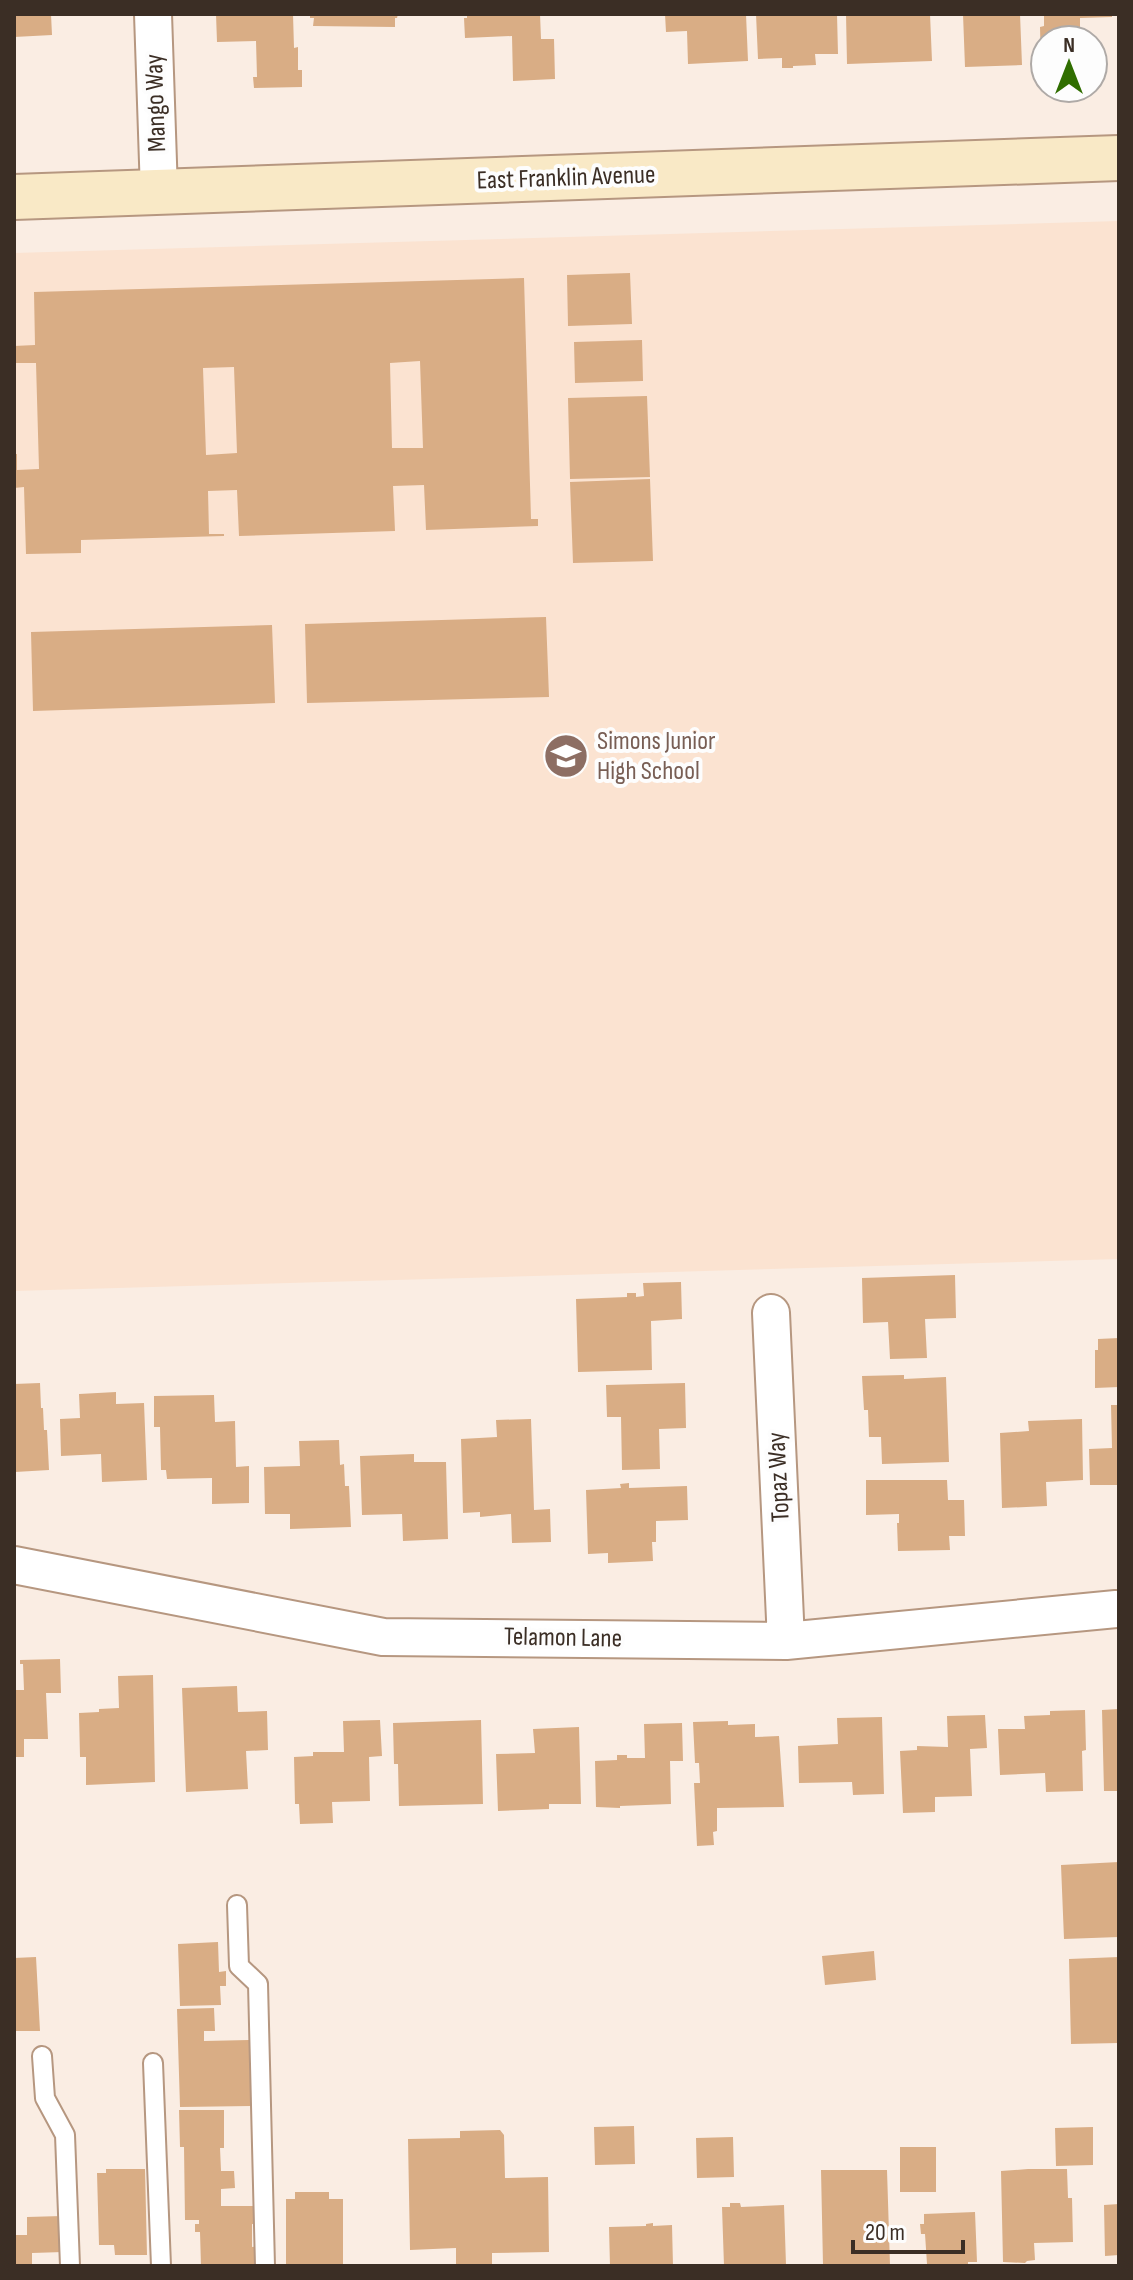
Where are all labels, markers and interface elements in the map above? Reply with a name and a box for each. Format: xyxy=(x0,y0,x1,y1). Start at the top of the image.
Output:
north arrow xyxy=(1029,24,1109,104)
text: N xyxy=(1063,32,1075,59)
street label: Mango Way xyxy=(139,54,173,152)
street label: East Franklin Avenue xyxy=(476,159,656,197)
place label: Simons Junior High School xyxy=(597,726,716,787)
school or university icon: Simons Junior High School xyxy=(542,732,590,780)
street label: Topaz Way xyxy=(761,1431,797,1523)
street label: Telamon Lane xyxy=(504,1621,622,1655)
scale bar xyxy=(853,2204,963,2254)
text: 20 m xyxy=(865,2218,905,2247)

